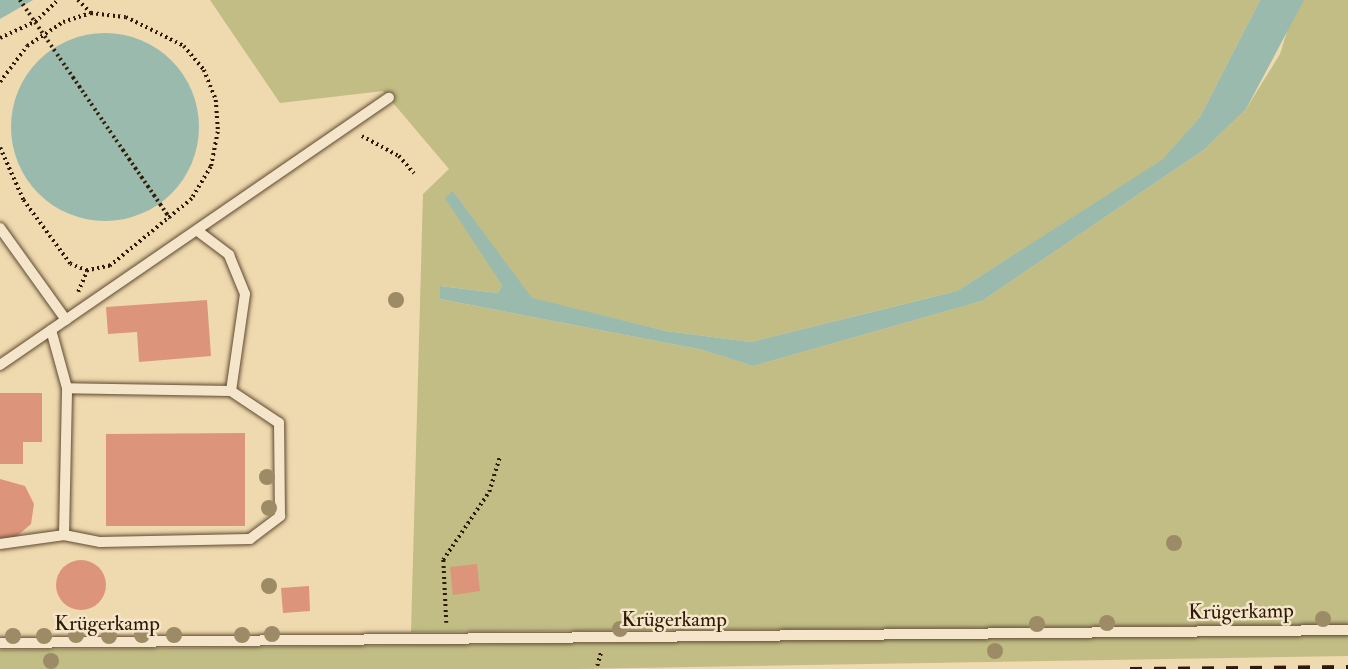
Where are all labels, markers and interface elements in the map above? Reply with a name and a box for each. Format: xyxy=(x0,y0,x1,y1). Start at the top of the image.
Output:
street label: Krügerkamp xyxy=(1188,598,1294,626)
street label: Krügerkamp xyxy=(621,607,727,633)
street label: Krügerkamp xyxy=(54,611,160,637)

